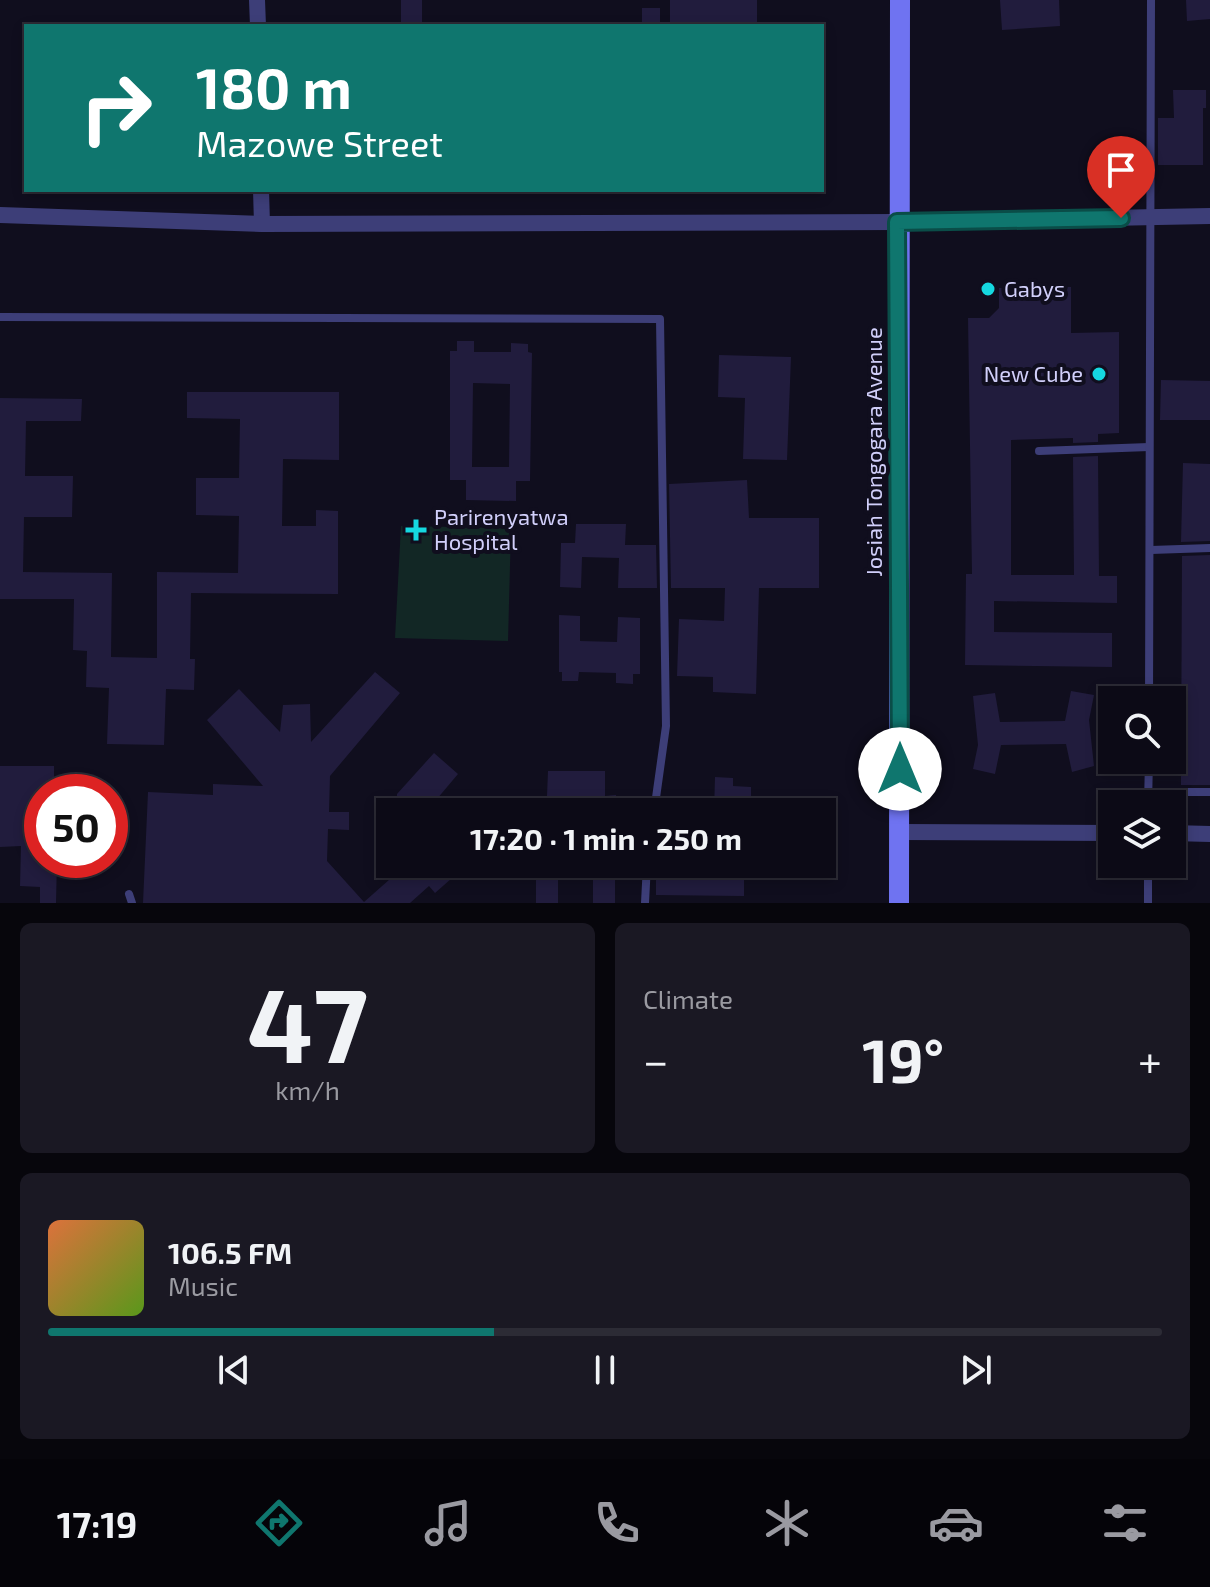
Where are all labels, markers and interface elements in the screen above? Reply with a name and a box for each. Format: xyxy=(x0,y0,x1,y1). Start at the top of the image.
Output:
text: 180 m xyxy=(196,53,352,120)
icon: right xyxy=(64,56,168,160)
text: Mazowe Street xyxy=(196,121,443,164)
pin xyxy=(1087,136,1155,218)
icon: arrive xyxy=(1099,148,1143,192)
place label: Gabys xyxy=(1004,275,1065,301)
marker: Gabys xyxy=(979,280,997,298)
street label: Josiah Tongogara Avenue xyxy=(860,327,886,577)
place label: New Cube xyxy=(984,360,1083,386)
marker: New Cube xyxy=(1090,365,1108,383)
place label: Parirenyatwa Hospital xyxy=(434,503,569,554)
marker: Parirenyatwa Hospital xyxy=(405,519,427,541)
map controls xyxy=(1098,686,1186,878)
button: search xyxy=(1098,686,1186,774)
position arrow xyxy=(858,727,942,811)
speed limit sign: 50 xyxy=(24,774,128,878)
button: layers xyxy=(1098,790,1186,878)
text: 17:20 · 1 min · 250 m xyxy=(470,820,742,856)
text: 47 xyxy=(247,959,368,1084)
text: Climate xyxy=(643,983,733,1014)
text: 19° xyxy=(862,1023,944,1095)
text: − xyxy=(643,1033,669,1086)
text: + xyxy=(1138,1033,1162,1086)
text: km/h xyxy=(275,1074,340,1105)
text: 106.5 FM xyxy=(168,1234,292,1270)
text: Music xyxy=(168,1270,238,1301)
icon: previous xyxy=(212,1348,256,1392)
icon: pause xyxy=(583,1348,627,1392)
icon: next xyxy=(954,1348,998,1392)
icon: directions xyxy=(251,1495,307,1551)
icon: music xyxy=(420,1495,476,1551)
icon: phone xyxy=(589,1495,645,1551)
icon: climate xyxy=(759,1495,815,1551)
icon: car xyxy=(928,1495,984,1551)
icon: filters xyxy=(1097,1495,1153,1551)
text: 17:19 xyxy=(57,1502,137,1545)

